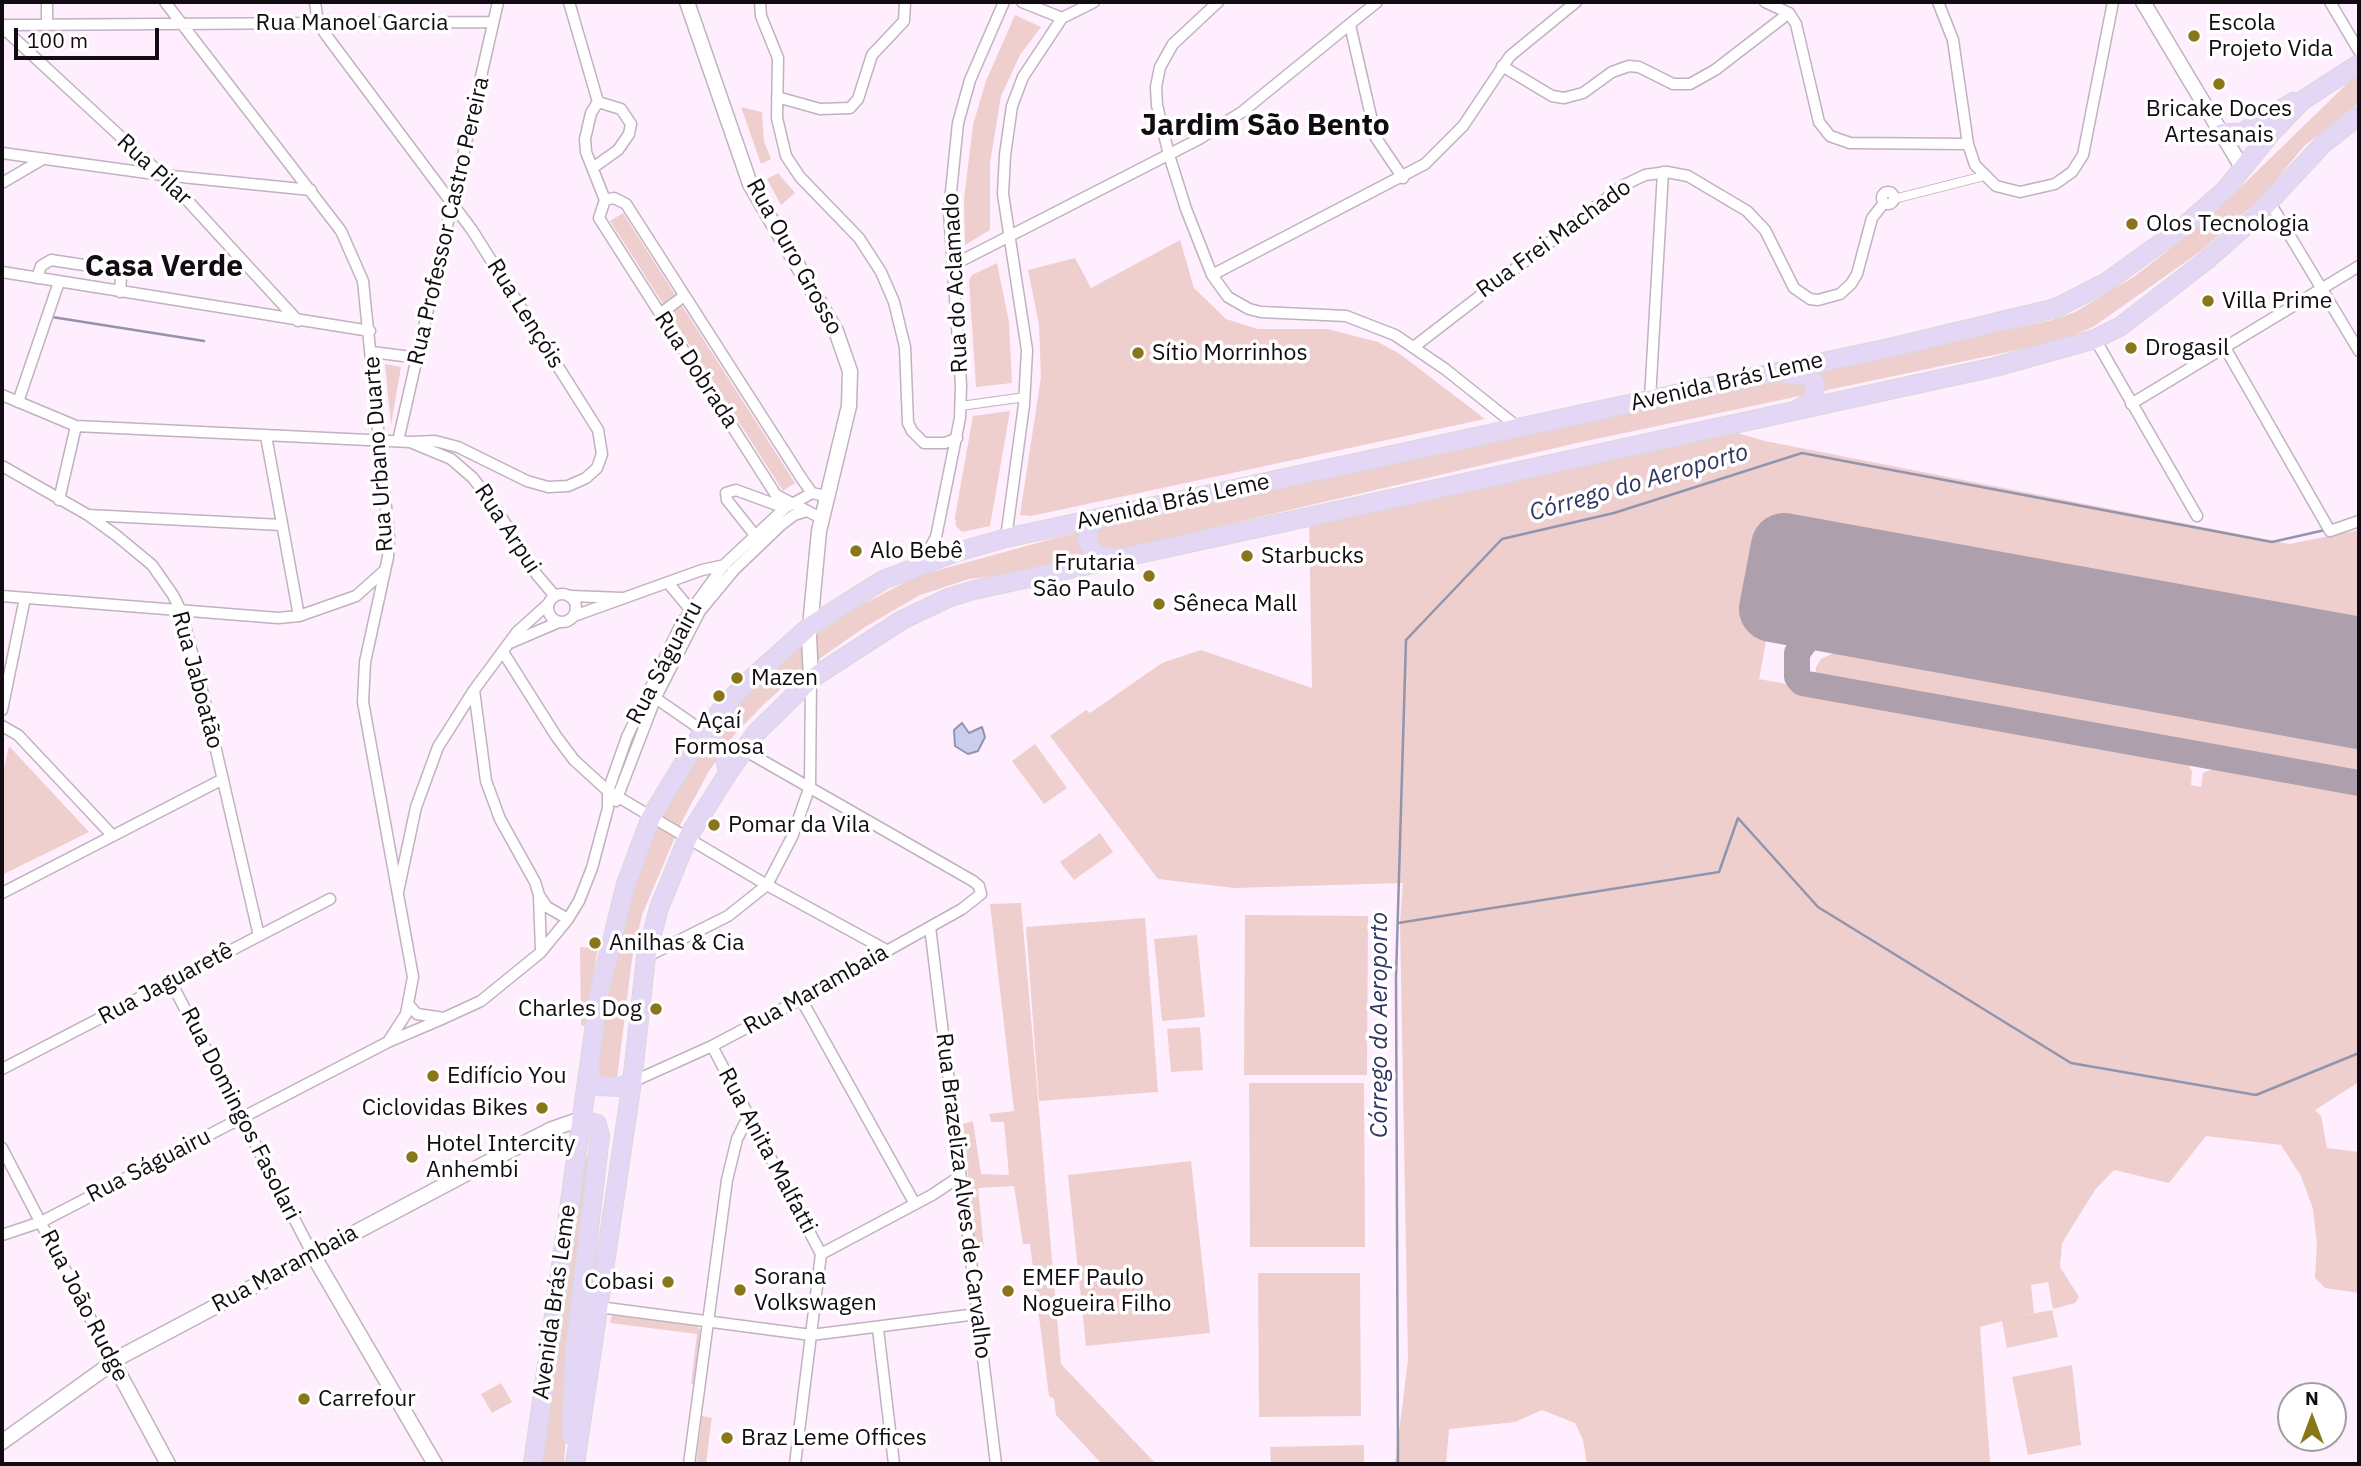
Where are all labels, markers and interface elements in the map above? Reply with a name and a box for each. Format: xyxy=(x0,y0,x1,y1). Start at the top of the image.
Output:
street label: Rua Manoel Garcia xyxy=(256,9,448,37)
place label: Escola Projeto Vida xyxy=(2208,9,2333,63)
scale bar xyxy=(18,14,163,58)
text: 100 m xyxy=(27,26,88,54)
marker: Escola Projeto Vida xyxy=(2186,28,2202,44)
street label: Rua Professor Castro Pereira xyxy=(402,74,496,368)
marker: Bricake Doces Artesanais xyxy=(2211,76,2227,92)
place label: Bricake Doces Artesanais xyxy=(2146,95,2292,149)
district label: Jardim São Bento xyxy=(1140,108,1390,144)
street label: Rua Pilar xyxy=(111,128,197,212)
street label: Rua Ouro Grosso xyxy=(740,174,848,340)
street label: Rua Frei Machado xyxy=(1471,174,1637,304)
street label: Rua do Aclamado xyxy=(937,192,975,374)
place label: Olos Tecnologia xyxy=(2146,210,2309,238)
marker: Olos Tecnologia xyxy=(2124,216,2140,232)
district label: Casa Verde xyxy=(85,249,243,285)
street label: Rua Lençóis xyxy=(481,254,569,374)
place label: Villa Prime xyxy=(2222,287,2332,315)
marker: Villa Prime xyxy=(2200,293,2216,309)
street label: Rua Dobrada xyxy=(648,307,744,433)
place label: Drogasil xyxy=(2145,334,2229,362)
place label: Sítio Morrinhos xyxy=(1152,339,1308,367)
marker: Drogasil xyxy=(2123,340,2139,356)
marker: Sítio Morrinhos xyxy=(1130,345,1146,361)
street label: Avenida Brás Leme xyxy=(1628,346,1826,418)
street label: Rua Urbano Duarte xyxy=(358,355,400,553)
water label: Córrego do Aeroporto xyxy=(1526,438,1752,528)
street label: Avenida Brás Leme xyxy=(1074,468,1272,536)
street label: Rua Arpui xyxy=(468,479,546,579)
place label: Alo Bebê xyxy=(870,537,963,565)
place label: Starbucks xyxy=(1261,542,1364,570)
marker: Alo Bebê xyxy=(848,543,864,559)
marker: Starbucks xyxy=(1239,548,1255,564)
place label: Frutaria São Paulo xyxy=(1033,549,1135,603)
marker: Frutaria São Paulo xyxy=(1141,568,1157,584)
place label: Sêneca Mall xyxy=(1173,590,1297,618)
marker: Sêneca Mall xyxy=(1151,596,1167,612)
street label: Rua Ságuairu xyxy=(621,597,709,729)
street label: Rua Jaboatão xyxy=(165,608,229,752)
place label: Mazen xyxy=(751,664,818,692)
marker: Mazen xyxy=(729,670,745,686)
marker: Açaí Formosa xyxy=(711,688,727,704)
place label: Açaí Formosa xyxy=(674,707,764,761)
place label: Pomar da Vila xyxy=(728,811,870,839)
marker: Pomar da Vila xyxy=(706,817,722,833)
water label: Córrego do Aeroporto xyxy=(1366,912,1394,1138)
place label: Anilhas & Cia xyxy=(609,929,744,957)
marker: Anilhas & Cia xyxy=(587,935,603,951)
street label: Rua Jaguaretê xyxy=(94,937,238,1031)
street label: Rua Marambaia xyxy=(739,939,893,1041)
place label: Charles Dog xyxy=(518,995,642,1023)
marker: Charles Dog xyxy=(648,1001,664,1017)
street label: Rua Domingos Fasolari xyxy=(174,1003,306,1225)
street label: Rua Brazeliza Alves de Carvalho xyxy=(929,1032,997,1360)
place label: Edifício You xyxy=(447,1062,567,1090)
street label: Rua Anita Malfatti xyxy=(712,1064,822,1238)
marker: Edifício You xyxy=(425,1068,441,1084)
place label: Ciclovidas Bikes xyxy=(362,1094,528,1122)
marker: Ciclovidas Bikes xyxy=(534,1100,550,1116)
street label: Rua Ságuairu xyxy=(82,1123,216,1209)
place label: Hotel Intercity Anhembi xyxy=(426,1130,575,1184)
marker: Hotel Intercity Anhembi xyxy=(404,1149,420,1165)
street label: Avenida Brás Leme xyxy=(528,1203,582,1401)
street label: Rua Marambaia xyxy=(208,1219,362,1319)
street label: Rua João Rudge xyxy=(34,1226,134,1386)
place label: Sorana Volkswagen xyxy=(754,1263,877,1317)
place label: EMEF Paulo Nogueira Filho xyxy=(1022,1264,1171,1318)
place label: Cobasi xyxy=(584,1268,654,1296)
marker: Cobasi xyxy=(660,1274,676,1290)
marker: Sorana Volkswagen xyxy=(732,1282,748,1298)
marker: EMEF Paulo Nogueira Filho xyxy=(1000,1283,1016,1299)
north arrow xyxy=(2277,1382,2347,1452)
place label: Carrefour xyxy=(318,1385,416,1413)
text: N xyxy=(2305,1386,2319,1410)
marker: Carrefour xyxy=(296,1391,312,1407)
place label: Braz Leme Offices xyxy=(741,1424,927,1452)
marker: Braz Leme Offices xyxy=(719,1430,735,1446)

